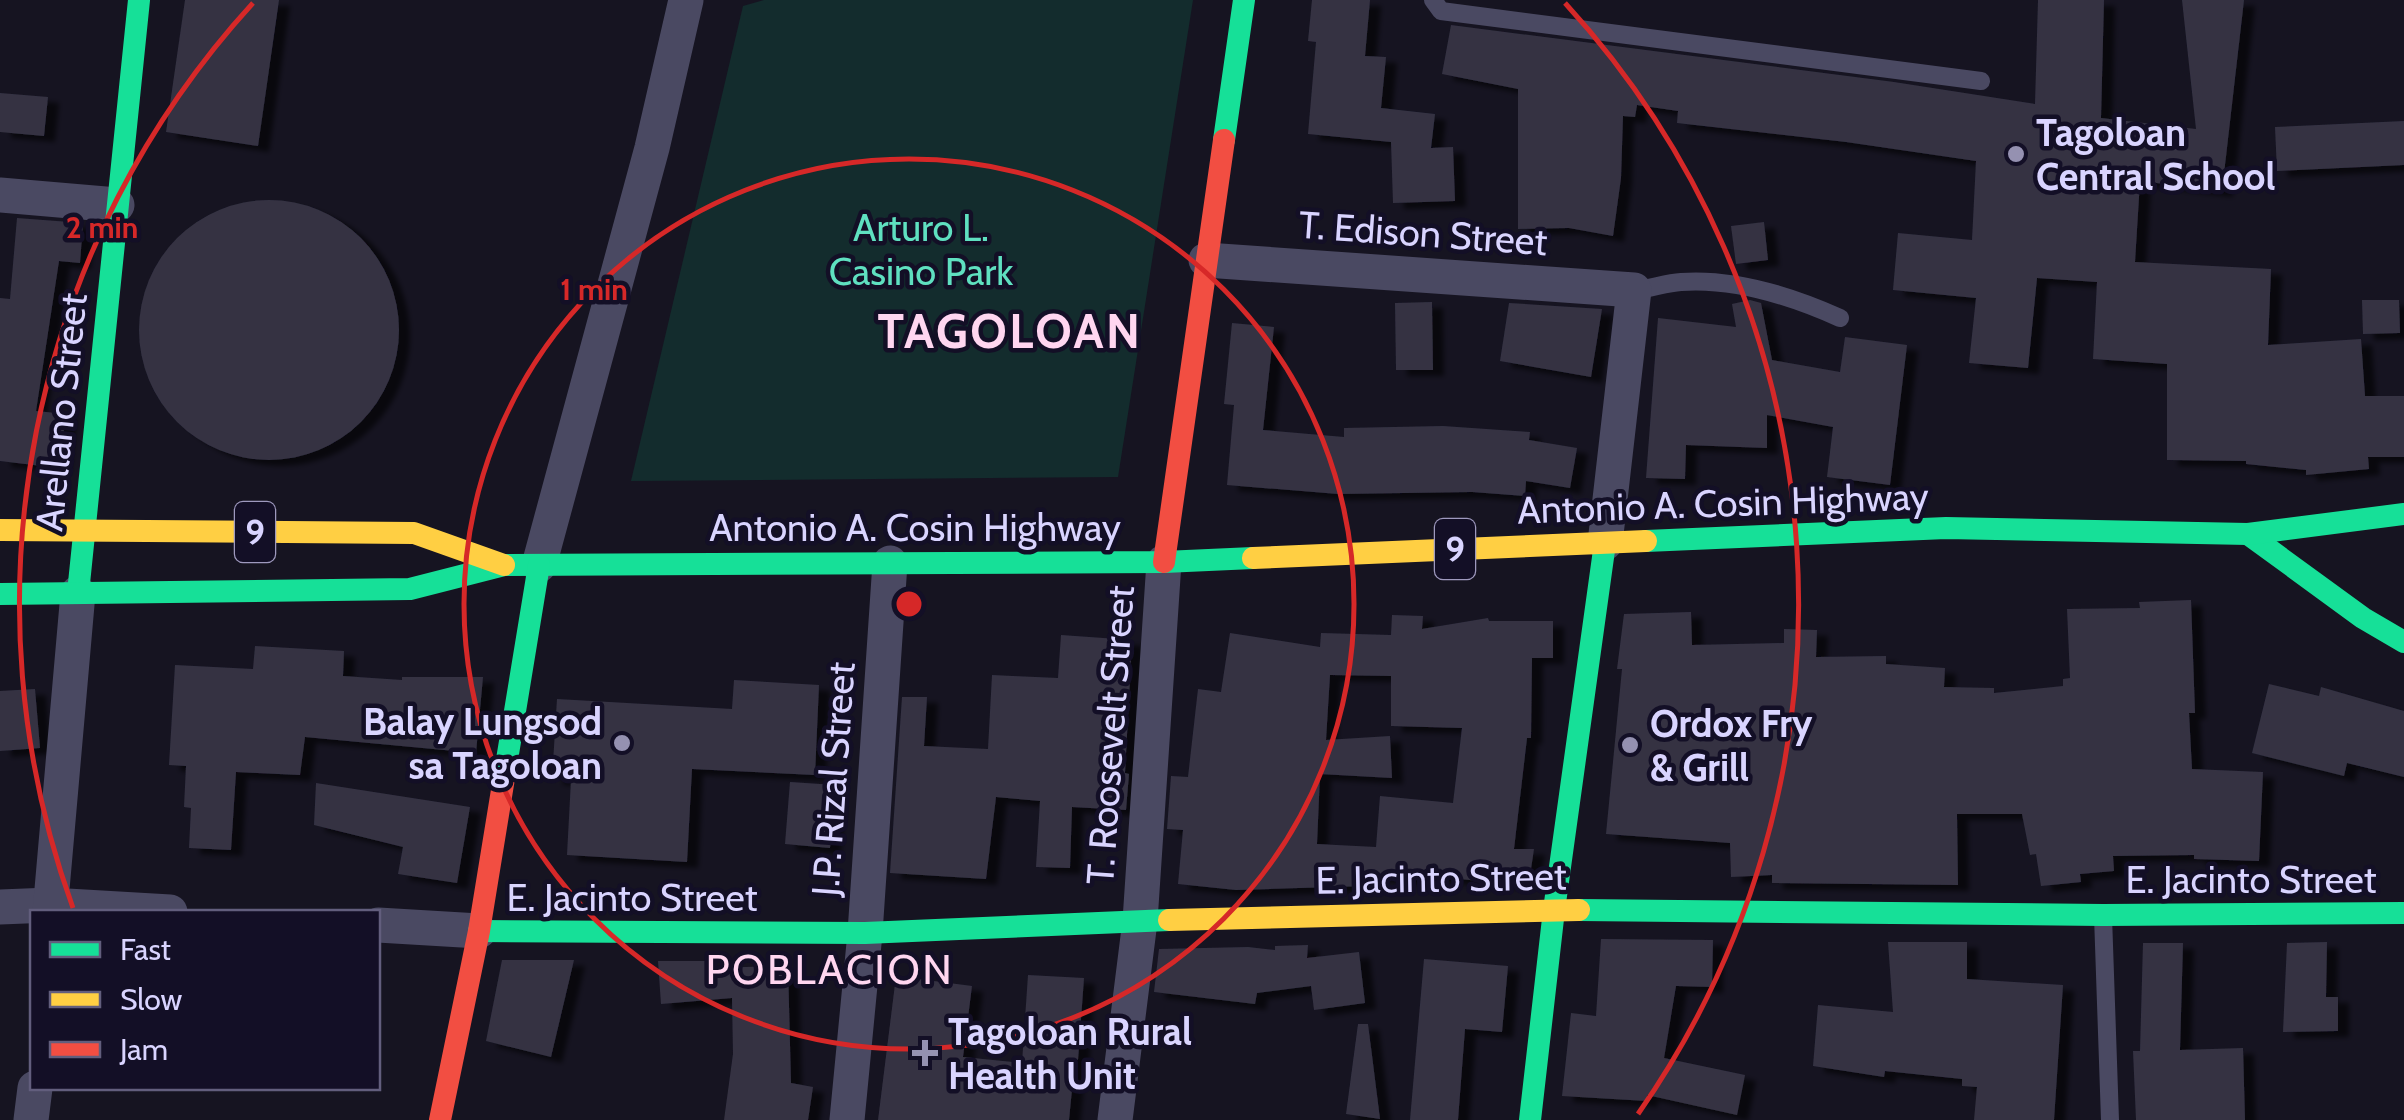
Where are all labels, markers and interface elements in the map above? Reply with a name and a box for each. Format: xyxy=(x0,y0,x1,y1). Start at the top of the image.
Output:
place label: Tagoloan Central School xyxy=(2036,109,2276,200)
marker: Tagoloan Central School xyxy=(2005,143,2027,165)
street label: T. Edison Street xyxy=(1297,201,1549,265)
park label: Arturo L. Casino Park xyxy=(829,204,1013,295)
text: 2 min xyxy=(66,209,138,246)
text: 1 min xyxy=(560,271,628,308)
street label: Arellano Street xyxy=(25,291,97,533)
district label: TAGOLOAN xyxy=(877,302,1143,360)
street label: Antonio A. Cosin Highway xyxy=(1516,472,1930,534)
road number: 9 xyxy=(235,502,275,562)
street label: Antonio A. Cosin Highway xyxy=(709,504,1121,551)
road number: 9 xyxy=(1435,519,1475,579)
street label: T. Roosevelt Street xyxy=(1076,584,1144,886)
centre of rings xyxy=(891,586,927,622)
street label: J.P. Rizal Street xyxy=(801,660,865,899)
place label: Balay Lungsod sa Tagoloan xyxy=(363,698,602,789)
place label: Ordox Fry & Grill xyxy=(1650,700,1813,791)
marker: Balay Lungsod sa Tagoloan xyxy=(611,732,633,754)
marker: Ordox Fry & Grill xyxy=(1619,734,1641,756)
street label: E. Jacinto Street xyxy=(1315,852,1567,904)
street label: E. Jacinto Street xyxy=(2125,856,2377,903)
street label: E. Jacinto Street xyxy=(506,874,758,921)
legend xyxy=(30,910,380,1090)
text: Fast xyxy=(120,931,171,968)
district label: POBLACION xyxy=(706,943,954,995)
text: Slow xyxy=(120,981,183,1018)
place label: Tagoloan Rural Health Unit xyxy=(948,1008,1192,1099)
text: Jam xyxy=(119,1031,168,1068)
marker: Tagoloan Rural Health Unit xyxy=(912,1040,938,1066)

